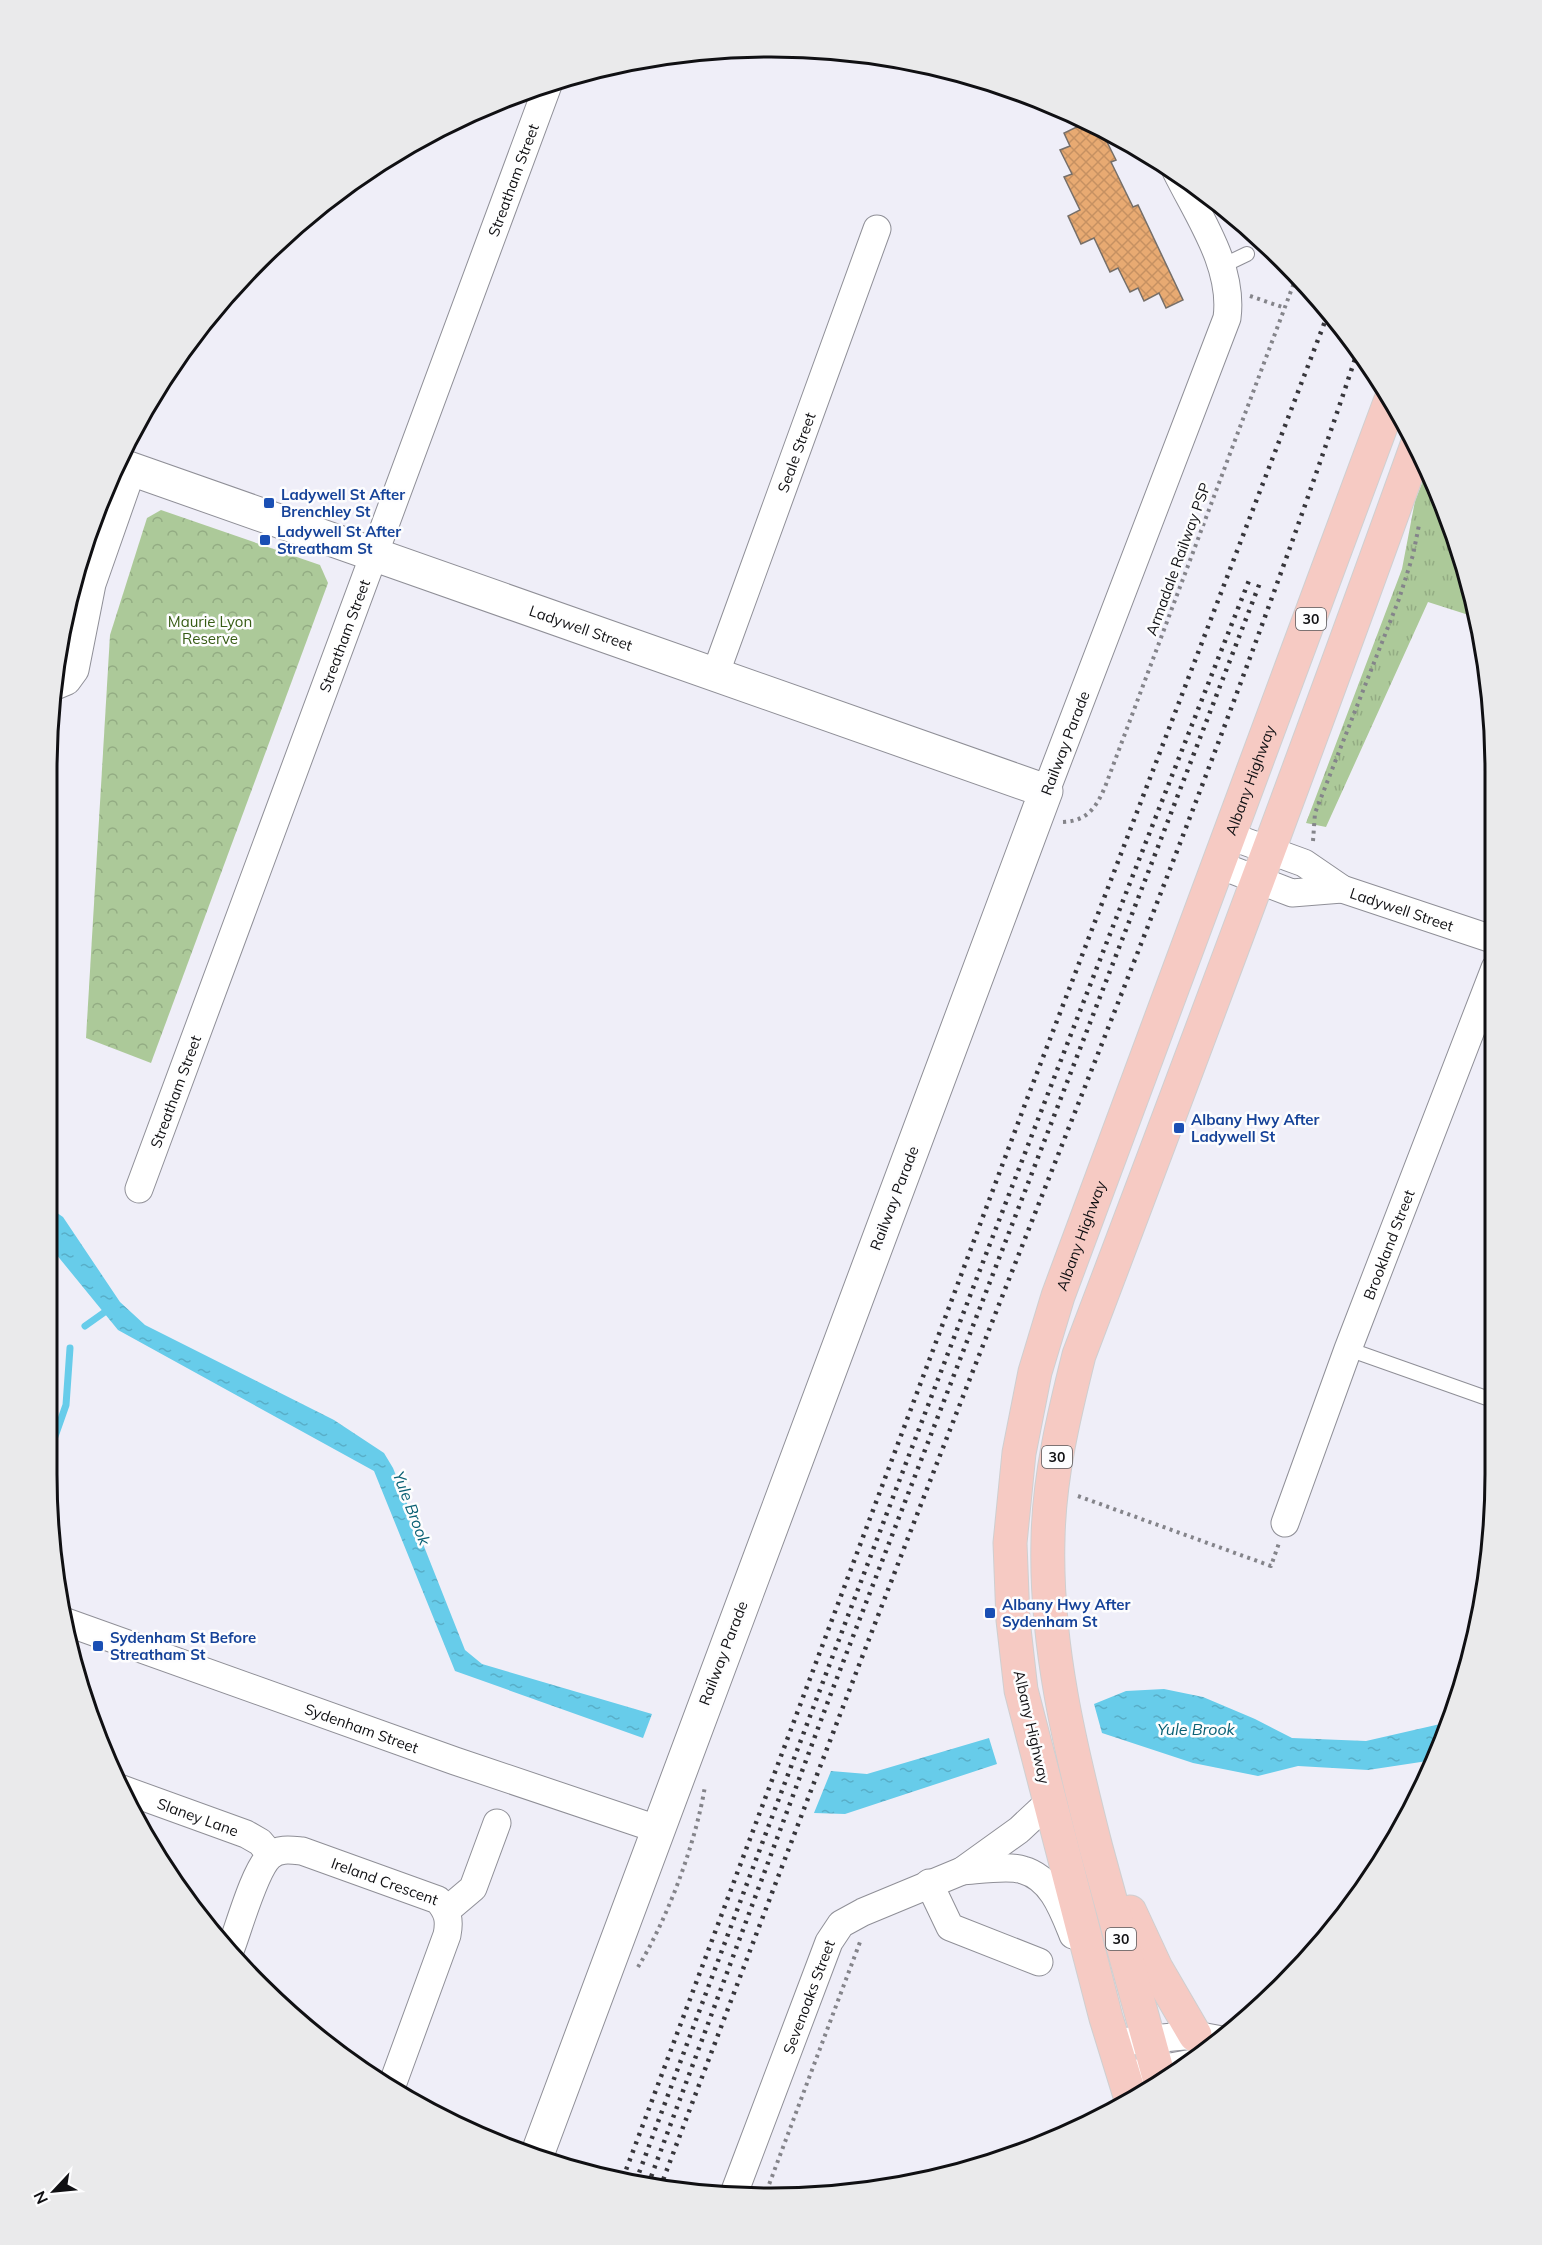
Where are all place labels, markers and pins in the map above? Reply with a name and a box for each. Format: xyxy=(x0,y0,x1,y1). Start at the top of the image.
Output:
place label: Ladywell St After Brenchley St xyxy=(281,485,405,521)
marker: Ladywell St After Brenchley St xyxy=(262,496,276,510)
place label: Ladywell St After Streatham St xyxy=(277,522,401,558)
marker: Ladywell St After Streatham St xyxy=(258,533,272,547)
place label: Albany Hwy After Ladywell St xyxy=(1191,1110,1320,1146)
marker: Albany Hwy After Ladywell St xyxy=(1172,1121,1186,1135)
place label: Albany Hwy After Sydenham St xyxy=(1002,1595,1131,1631)
marker: Albany Hwy After Sydenham St xyxy=(983,1606,997,1620)
place label: Sydenham St Before Streatham St xyxy=(110,1628,256,1664)
marker: Sydenham St Before Streatham St xyxy=(91,1639,105,1653)

